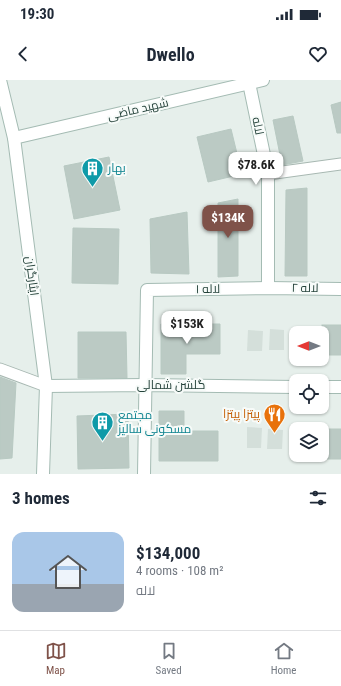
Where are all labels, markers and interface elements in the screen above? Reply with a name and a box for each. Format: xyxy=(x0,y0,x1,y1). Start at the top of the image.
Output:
text: 19:30 xyxy=(20,5,54,23)
icon: back xyxy=(12,43,34,65)
icon: heart xyxy=(307,43,329,65)
text: Dwello xyxy=(146,44,195,65)
street label: شهید ماضی xyxy=(106,95,170,123)
street label: لاله xyxy=(249,116,267,136)
pin: $78.6K xyxy=(223,152,289,186)
building icon: بهار xyxy=(79,155,105,188)
text: $78.6K xyxy=(237,157,275,172)
place label: بهار xyxy=(107,161,126,175)
pin: $134K xyxy=(200,205,256,239)
text: $134K xyxy=(211,210,245,225)
street label: ایثارگران xyxy=(23,256,41,296)
street label: لاله ۲ xyxy=(291,281,319,295)
street label: لاله ۱ xyxy=(196,282,220,296)
pin: $153K xyxy=(159,311,215,345)
text: $153K xyxy=(170,316,204,331)
north arrow xyxy=(289,326,329,366)
map controls xyxy=(289,326,329,462)
button: locate xyxy=(289,374,329,414)
street label: گلشن شمالی xyxy=(137,378,205,392)
restaurant icon: پیتزا پیتزا xyxy=(262,401,288,434)
place label: پیتزا پیتزا xyxy=(223,407,261,423)
place label: مجتمع مسکونی سالیز xyxy=(117,408,191,436)
building icon: مجتمع مسکونی سالیز xyxy=(90,409,116,442)
button: layers xyxy=(289,422,329,462)
icon: filters xyxy=(307,487,329,509)
text: 3 homes xyxy=(12,488,70,508)
text: $134,000 xyxy=(136,543,200,563)
icon: home xyxy=(44,548,92,596)
text: 4 rooms · 108 m² xyxy=(136,563,223,578)
text: لاله xyxy=(136,583,155,598)
tab: Map xyxy=(45,640,67,677)
tab: Saved xyxy=(156,640,182,677)
tab: Home xyxy=(271,640,296,677)

